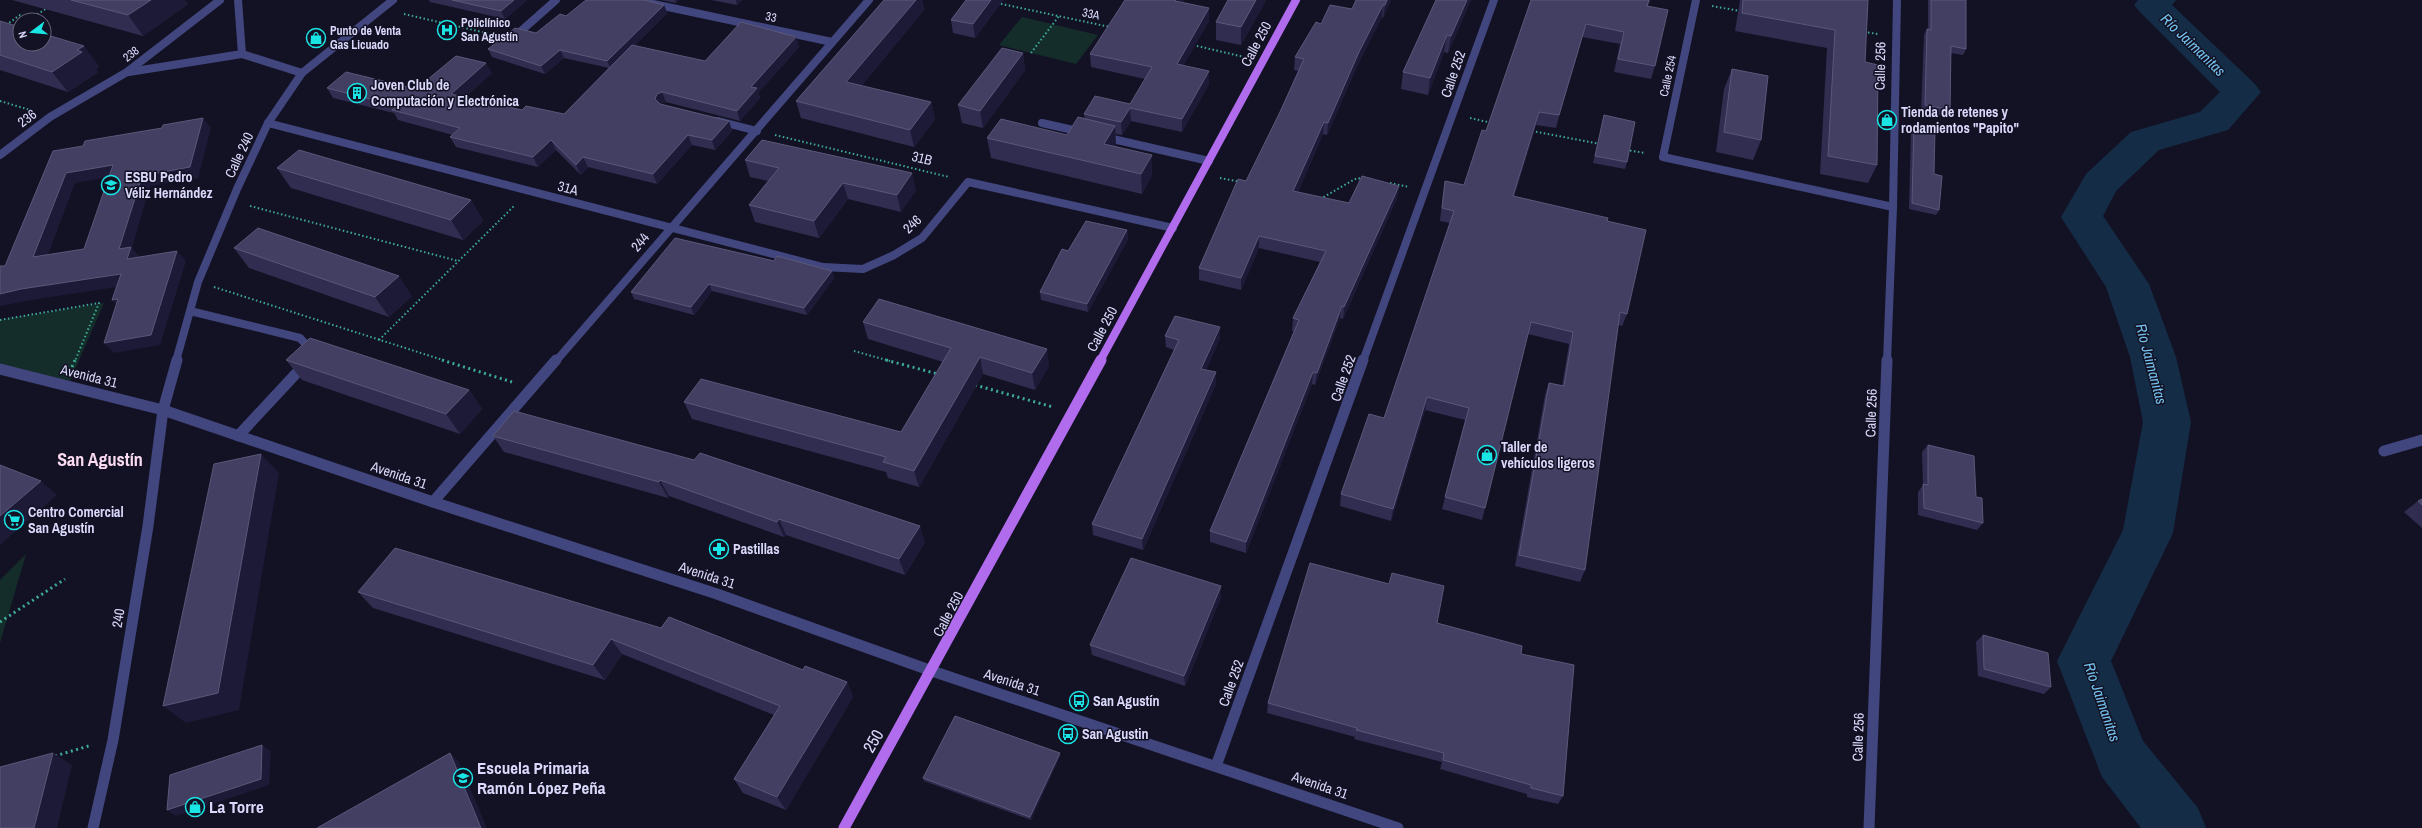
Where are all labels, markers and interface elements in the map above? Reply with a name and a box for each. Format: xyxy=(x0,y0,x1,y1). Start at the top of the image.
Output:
street label: 33A xyxy=(1081,4,1102,24)
street label: 33 xyxy=(764,8,778,26)
water label: Río Jaimanitas xyxy=(2156,8,2230,81)
north arrow xyxy=(12,12,52,52)
place label: Policlínico San Agustín xyxy=(461,15,518,45)
street label: Calle 250 xyxy=(1237,18,1275,70)
hospital icon: Policlínico San Agustín xyxy=(436,19,458,41)
place label: Punto de Venta Gas Licuado xyxy=(330,23,401,53)
shop icon: Punto de Venta Gas Licuado xyxy=(305,27,327,49)
text: N xyxy=(15,30,30,40)
street label: Calle 256 xyxy=(1871,42,1889,90)
street label: 238 xyxy=(120,43,142,65)
street label: Calle 252 xyxy=(1437,48,1469,100)
street label: Calle 254 xyxy=(1656,53,1680,98)
place label: Joven Club de Computación y Electrónica xyxy=(371,76,520,110)
building icon: Joven Club de Computación y Electrónica xyxy=(346,82,368,104)
place label: Tienda de retenes y rodamientos "Papito" xyxy=(1901,103,2019,137)
street label: 236 xyxy=(14,105,40,131)
shop icon: Tienda de retenes y rodamientos "Papito" xyxy=(1876,109,1898,131)
street label: Calle 240 xyxy=(221,129,257,181)
street label: 31B xyxy=(910,147,934,169)
place label: ESBU Pedro Véliz Hernández xyxy=(125,168,213,202)
school or university icon: ESBU Pedro Véliz Hernández xyxy=(100,174,122,196)
street label: 31A xyxy=(556,177,581,199)
street label: 246 xyxy=(899,211,925,237)
street label: 244 xyxy=(627,228,653,255)
street label: Calle 250 xyxy=(1083,303,1121,355)
water label: Río Jaimanitas xyxy=(2131,321,2172,407)
street label: Calle 252 xyxy=(1326,352,1360,404)
street label: Avenida 31 xyxy=(58,360,120,392)
street label: Calle 256 xyxy=(1861,388,1881,438)
place label: Taller de vehículos ligeros xyxy=(1501,438,1595,472)
shop icon: Taller de vehículos ligeros xyxy=(1476,444,1498,466)
district label: San Agustín xyxy=(57,447,143,472)
street label: Avenida 31 xyxy=(368,457,430,493)
place label: Centro Comercial San Agustín xyxy=(28,503,124,537)
supermarket icon: Centro Comercial San Agustín xyxy=(3,509,25,531)
pharmacy icon: Pastillas xyxy=(708,538,730,560)
place label: Pastillas xyxy=(733,540,780,558)
street label: Avenida 31 xyxy=(676,557,738,593)
street label: Calle 250 xyxy=(929,588,967,640)
street label: 240 xyxy=(108,607,128,629)
street label: Calle 252 xyxy=(1214,657,1248,709)
water label: Río Jaimanitas xyxy=(2079,659,2126,744)
street label: Avenida 31 xyxy=(981,664,1043,700)
bus stop icon: San Agustín xyxy=(1068,690,1090,712)
place label: San Agustín xyxy=(1093,692,1160,710)
street label: Calle 256 xyxy=(1848,712,1868,762)
bus stop icon: San Agustin xyxy=(1057,723,1079,745)
street label: 250 xyxy=(857,725,888,757)
place label: San Agustin xyxy=(1082,725,1149,743)
place label: Escuela Primaria Ramón López Peña xyxy=(477,756,606,799)
school or university icon: Escuela Primaria Ramón López Peña xyxy=(452,767,474,789)
street label: Avenida 31 xyxy=(1289,767,1351,803)
place label: La Torre xyxy=(209,795,264,818)
shop icon: La Torre xyxy=(184,796,206,818)

